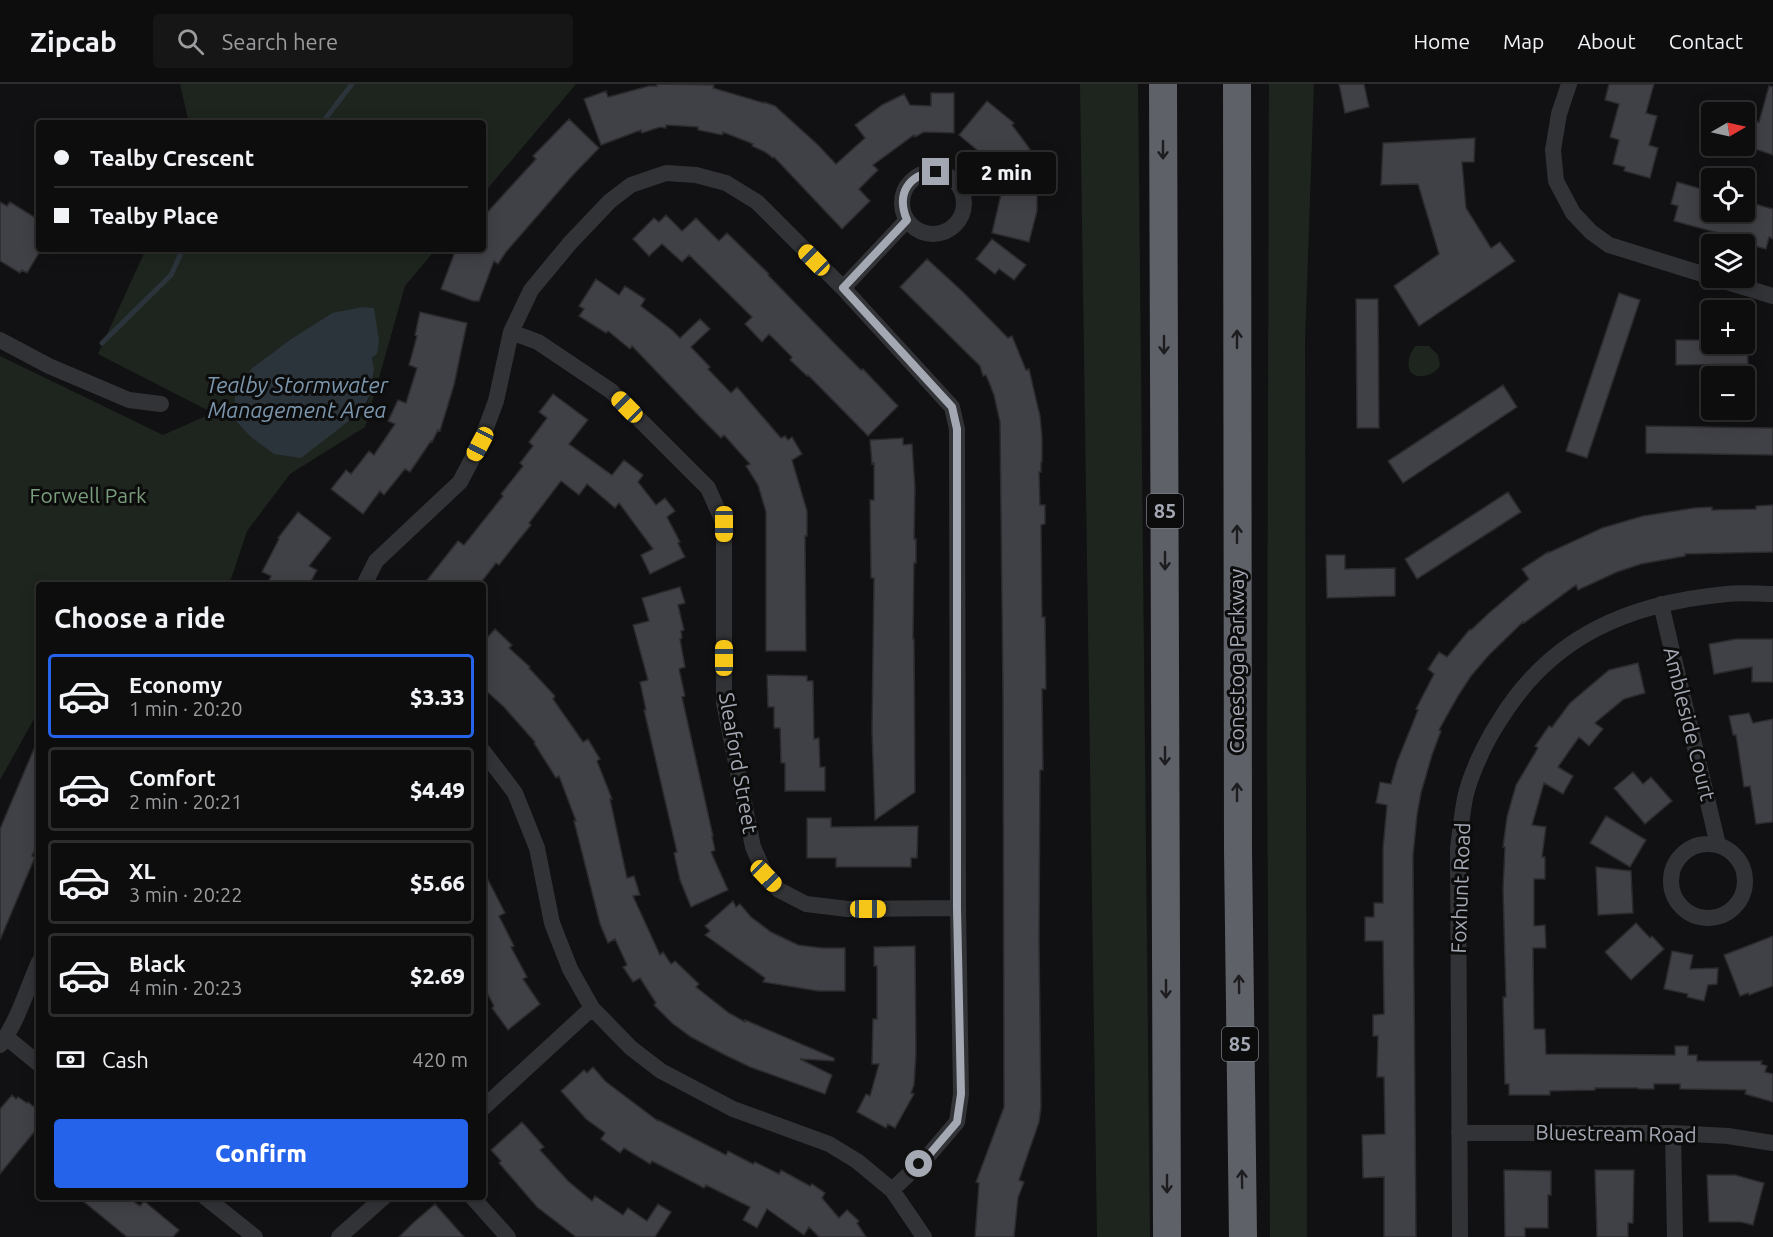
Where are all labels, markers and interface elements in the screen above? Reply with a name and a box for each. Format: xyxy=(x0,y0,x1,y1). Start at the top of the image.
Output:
search box xyxy=(153,14,573,68)
icon: search xyxy=(174,25,207,58)
text: Zipcab xyxy=(30,26,117,57)
text: Search here xyxy=(222,29,338,54)
text: Home xyxy=(1413,29,1470,53)
text: Map xyxy=(1503,29,1544,53)
text: About xyxy=(1577,29,1636,53)
text: Contact xyxy=(1669,29,1743,53)
north arrow xyxy=(1701,102,1755,156)
map controls xyxy=(1701,102,1755,420)
one-way arrow xyxy=(1157,140,1169,160)
text: Tealby Crescent xyxy=(90,145,254,170)
callout: 2 min xyxy=(957,151,1056,193)
route end xyxy=(922,158,949,185)
text: 2 min xyxy=(981,161,1032,184)
button: locate xyxy=(1701,168,1755,222)
text: Tealby Place xyxy=(90,203,219,228)
button: layers xyxy=(1701,234,1755,288)
car xyxy=(795,241,833,279)
button: + xyxy=(1701,300,1755,354)
one-way arrow xyxy=(1231,330,1243,350)
one-way arrow xyxy=(1158,335,1170,355)
button: − xyxy=(1701,366,1755,420)
water label: Tealby Stormwater Management Area xyxy=(206,372,389,422)
car xyxy=(608,388,646,426)
car xyxy=(464,424,496,464)
park label: Forwell Park xyxy=(29,483,147,507)
road number: 85 xyxy=(1147,494,1183,528)
car xyxy=(715,506,733,542)
one-way arrow xyxy=(1231,525,1243,545)
one-way arrow xyxy=(1159,551,1171,571)
street label: Conestoga Parkway xyxy=(1224,569,1248,753)
text: Choose a ride xyxy=(54,603,226,633)
car xyxy=(715,640,733,676)
street label: Ambleside Court xyxy=(1659,644,1721,803)
icon: car xyxy=(57,669,111,723)
text: Economy xyxy=(129,672,222,697)
text: $3.33 xyxy=(410,684,465,709)
street label: Sleaford Street xyxy=(715,690,763,835)
text: 1 min · 20:20 xyxy=(129,697,243,720)
one-way arrow xyxy=(1159,746,1171,766)
icon: car xyxy=(57,762,111,816)
text: Comfort xyxy=(129,765,216,790)
text: $4.49 xyxy=(410,777,465,802)
one-way arrow xyxy=(1231,783,1243,803)
text: 2 min · 20:21 xyxy=(129,790,243,813)
street label: Foxhunt Road xyxy=(1446,822,1474,954)
icon: car xyxy=(57,855,111,909)
car xyxy=(747,857,785,895)
text: XL xyxy=(129,858,156,883)
text: $5.66 xyxy=(410,870,465,895)
text: 3 min · 20:22 xyxy=(129,883,243,906)
car xyxy=(850,900,886,918)
icon: car xyxy=(57,948,111,1002)
text: Black xyxy=(129,951,186,976)
text: $2.69 xyxy=(410,963,465,988)
one-way arrow xyxy=(1234,974,1245,994)
text: 4 min · 20:23 xyxy=(129,976,243,999)
one-way arrow xyxy=(1160,979,1172,999)
road number: 85 xyxy=(1222,1027,1258,1061)
icon: cash xyxy=(54,1043,87,1076)
text: Cash xyxy=(102,1047,149,1072)
text: 420 m xyxy=(412,1048,468,1071)
button: Confirm xyxy=(54,1119,468,1188)
street label: Bluestream Road xyxy=(1535,1120,1697,1146)
route start xyxy=(905,1150,932,1177)
one-way arrow xyxy=(1236,1169,1248,1189)
one-way arrow xyxy=(1161,1174,1173,1194)

